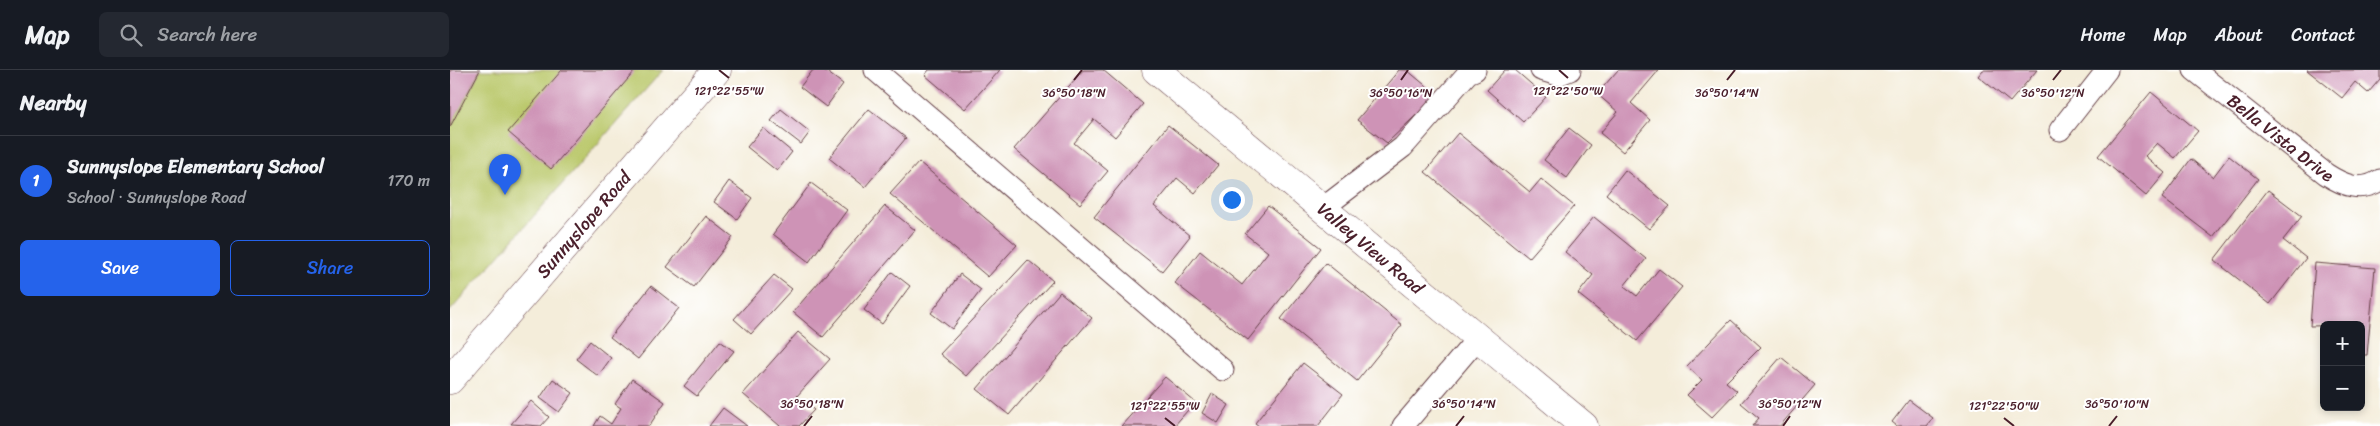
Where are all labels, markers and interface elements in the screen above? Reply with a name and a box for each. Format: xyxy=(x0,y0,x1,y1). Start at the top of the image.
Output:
search box xyxy=(99,12,449,57)
text: Map xyxy=(25,14,69,56)
text: Search here xyxy=(157,18,257,51)
text: Home xyxy=(2081,19,2126,51)
text: Map xyxy=(2154,19,2187,51)
text: About xyxy=(2215,19,2263,51)
text: Contact xyxy=(2291,19,2355,51)
icon: search xyxy=(117,21,145,49)
text: 121°22'55"W xyxy=(694,80,765,102)
text: 121°22'50"W xyxy=(1533,80,1604,102)
text: 36°50'18"N xyxy=(1042,82,1106,104)
text: 36°50'16"N xyxy=(1369,82,1433,104)
text: 36°50'14"N xyxy=(1695,82,1760,104)
text: 36°50'12"N xyxy=(2021,82,2085,104)
text: Nearby xyxy=(20,84,86,122)
street label: Bella Vista Drive xyxy=(2220,85,2340,191)
text: Sunnyslope Elementary School xyxy=(67,150,324,183)
pin: 1 xyxy=(489,154,521,195)
street label: Sunnyslope Road xyxy=(528,162,641,286)
text: 1 xyxy=(33,166,39,195)
text: 170 m xyxy=(387,166,430,195)
text: School · Sunnyslope Road xyxy=(67,183,246,212)
your location xyxy=(1219,187,1245,213)
street label: Valley View Road xyxy=(1310,194,1432,304)
button: Save xyxy=(20,240,220,296)
button: Share xyxy=(230,240,430,296)
map controls xyxy=(2320,321,2365,411)
button: + xyxy=(2320,321,2365,366)
button: − xyxy=(2320,366,2365,411)
text: 36°50'18"N xyxy=(780,393,844,415)
text: 36°50'14"N xyxy=(1432,393,1497,415)
text: 36°50'12"N xyxy=(1758,393,1822,415)
text: 36°50'10"N xyxy=(2085,393,2150,415)
text: 121°22'55"W xyxy=(1130,395,1201,417)
text: 121°22'50"W xyxy=(1969,395,2040,417)

